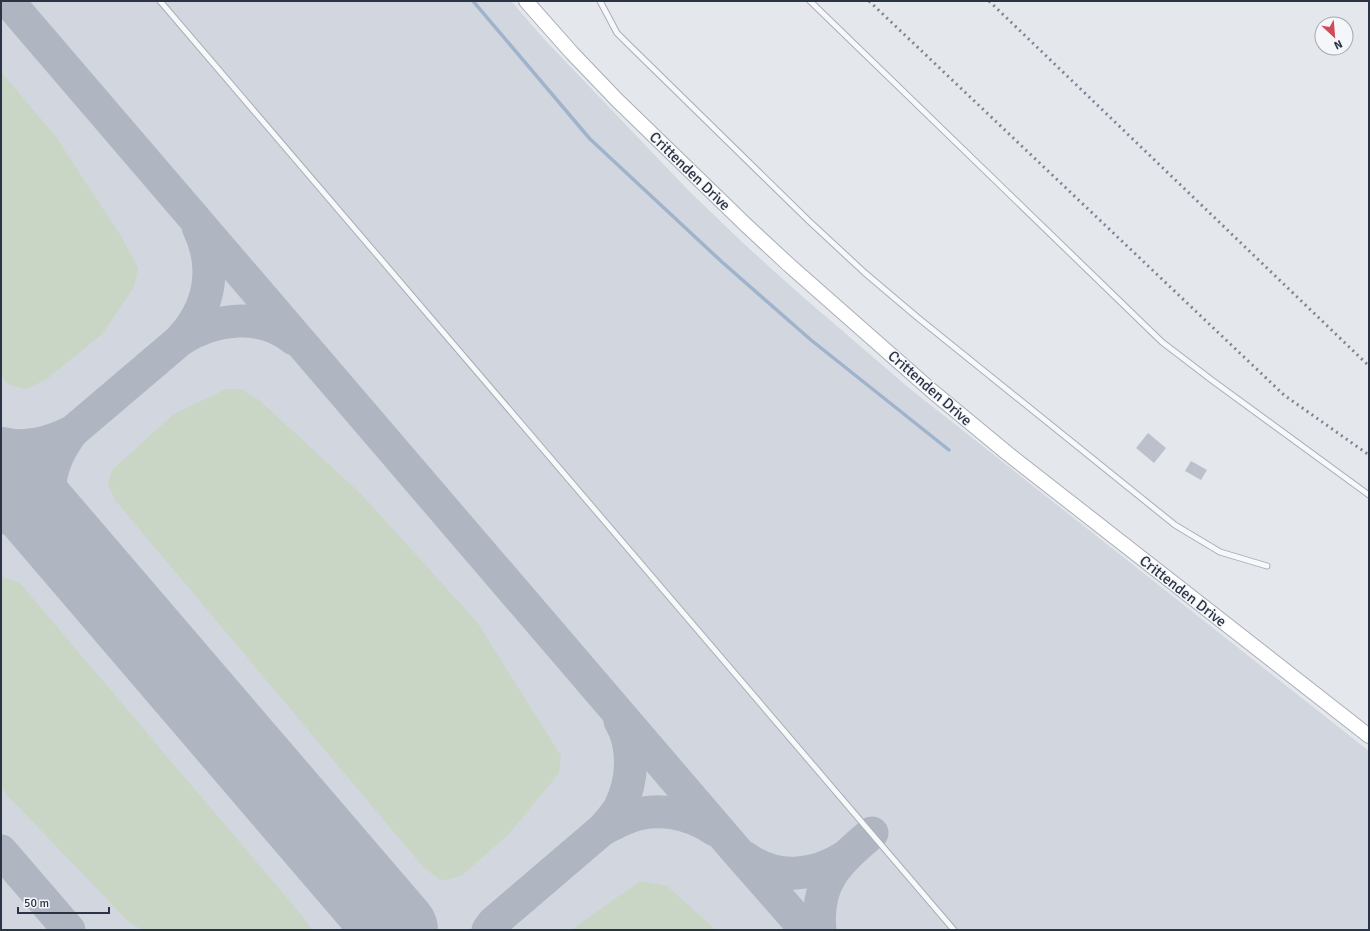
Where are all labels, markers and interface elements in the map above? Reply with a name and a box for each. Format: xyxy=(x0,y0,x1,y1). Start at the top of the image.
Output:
north arrow xyxy=(1314,16,1354,56)
text: N xyxy=(1332,37,1344,52)
street label: Crittenden Drive xyxy=(646,128,734,214)
street label: Crittenden Drive xyxy=(884,347,976,429)
street label: Crittenden Drive xyxy=(1136,551,1230,631)
scale bar xyxy=(18,889,109,915)
text: 50 m xyxy=(24,896,49,911)

